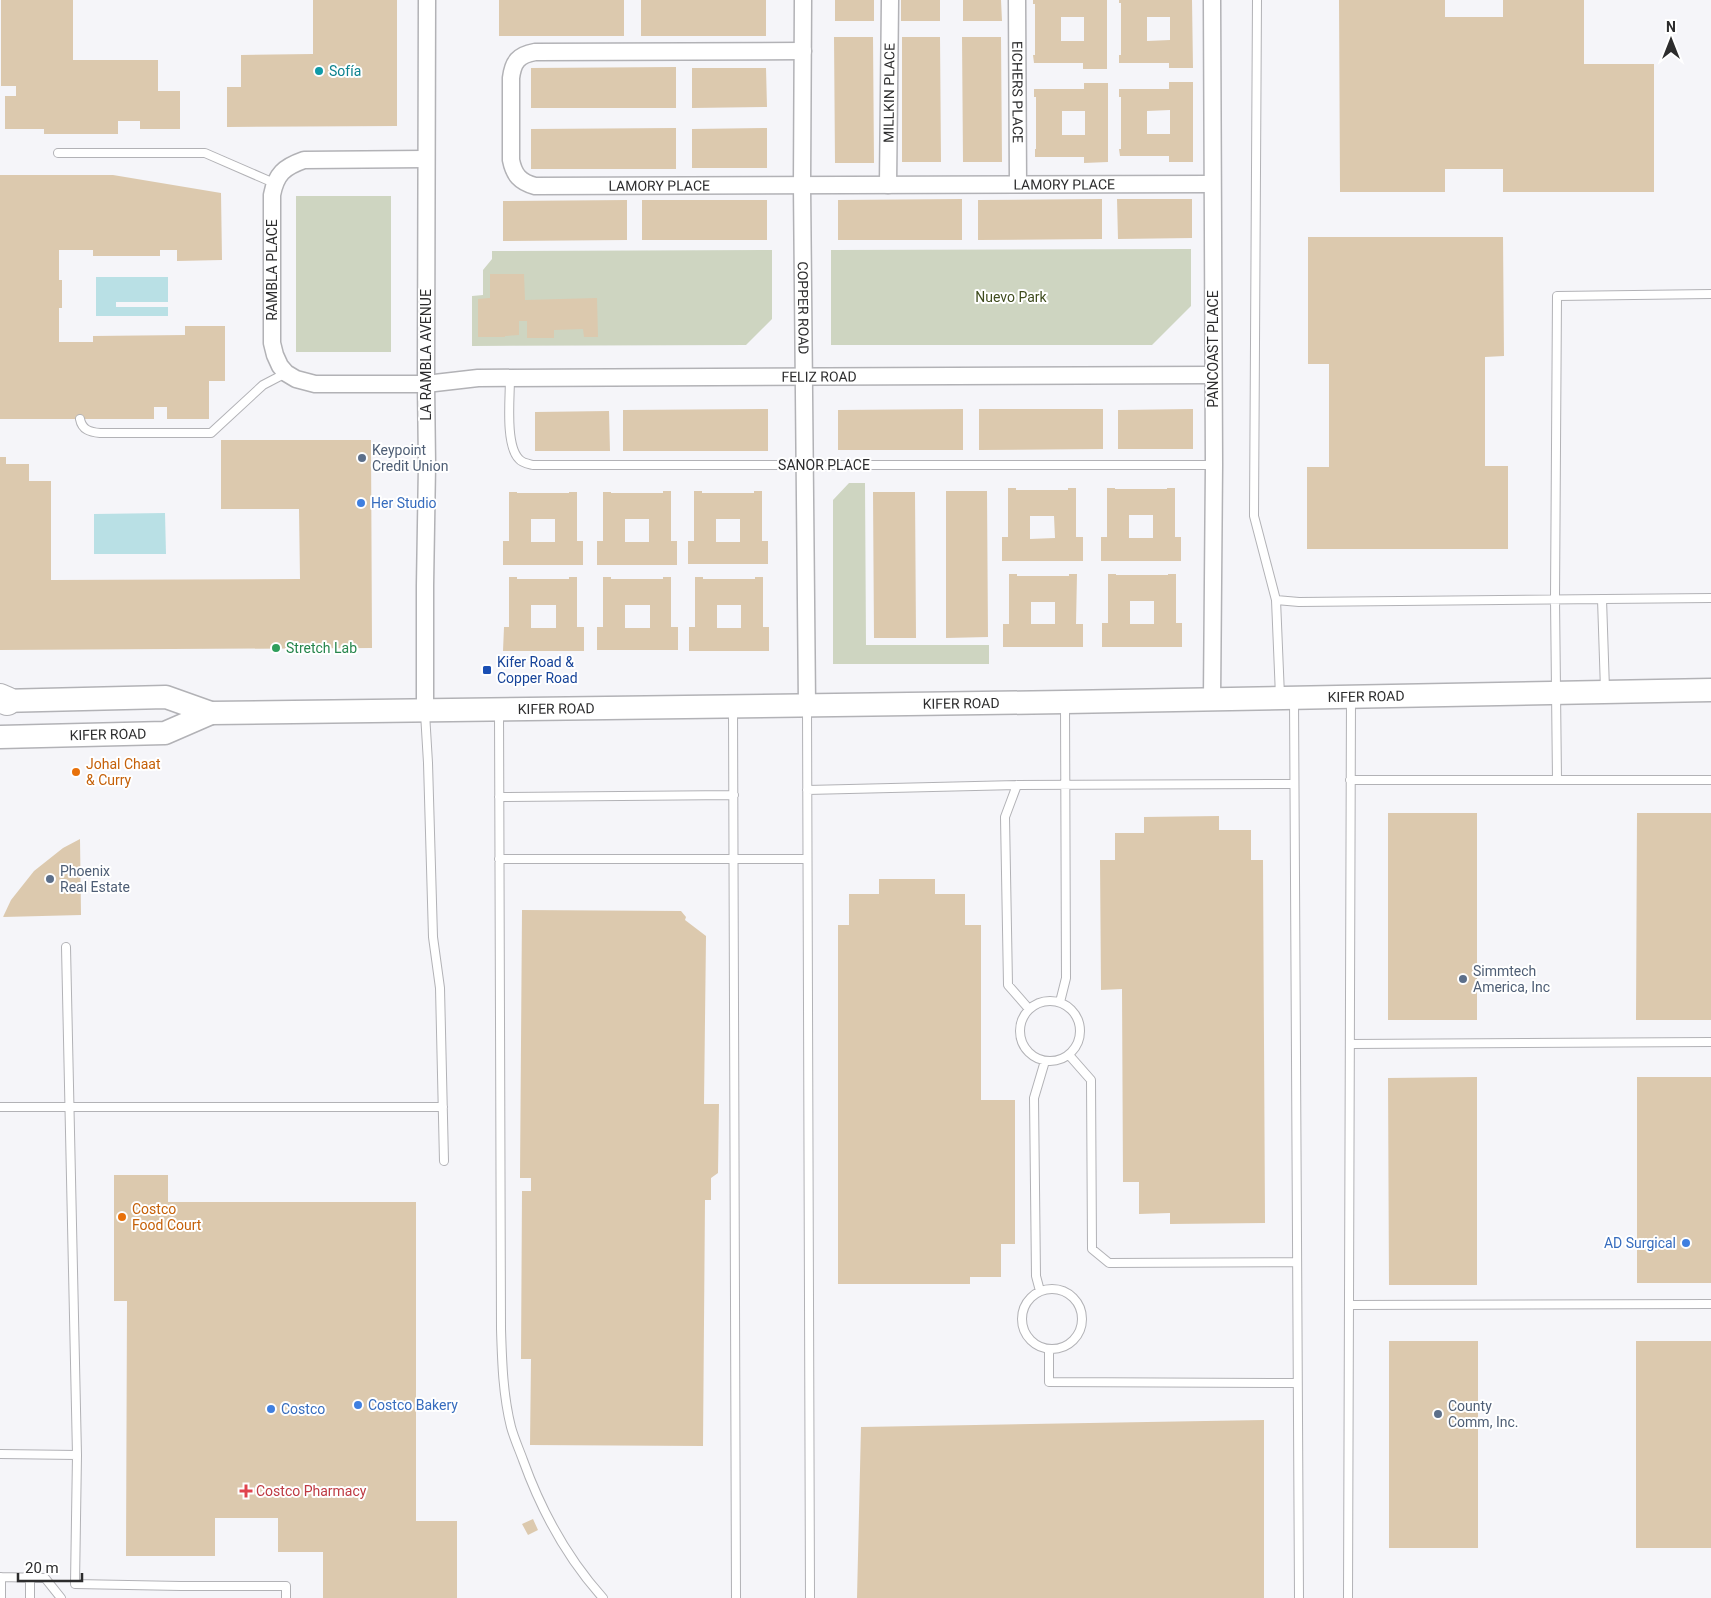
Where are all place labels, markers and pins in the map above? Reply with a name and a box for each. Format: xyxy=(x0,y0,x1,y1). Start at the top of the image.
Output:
place label: Sofía xyxy=(329,63,361,79)
marker: Sofía xyxy=(313,65,325,77)
place label: Keypoint Credit Union xyxy=(372,442,448,474)
marker: Keypoint Credit Union xyxy=(356,452,368,464)
place label: Her Studio xyxy=(371,495,437,511)
marker: Her Studio xyxy=(355,497,367,509)
place label: Stretch Lab xyxy=(286,640,357,656)
marker: Stretch Lab xyxy=(270,642,282,654)
place label: Kifer Road & Copper Road xyxy=(497,654,578,686)
marker: Kifer Road & Copper Road xyxy=(481,664,493,676)
place label: Johal Chaat & Curry xyxy=(86,756,161,788)
marker: Johal Chaat & Curry xyxy=(70,766,82,778)
place label: Phoenix Real Estate xyxy=(60,863,130,895)
marker: Phoenix Real Estate xyxy=(44,873,56,885)
place label: Simmtech America, Inc xyxy=(1473,963,1550,995)
marker: Simmtech America, Inc xyxy=(1457,973,1469,985)
place label: Costco Food Court xyxy=(132,1201,202,1233)
marker: Costco Food Court xyxy=(116,1211,128,1223)
place label: AD Surgical xyxy=(1604,1235,1676,1251)
marker: AD Surgical xyxy=(1680,1237,1692,1249)
place label: Costco Bakery xyxy=(368,1397,458,1413)
place label: County Comm, Inc. xyxy=(1448,1398,1518,1430)
marker: Costco Bakery xyxy=(352,1399,364,1411)
place label: Costco xyxy=(281,1401,325,1417)
marker: Costco xyxy=(265,1403,277,1415)
marker: County Comm, Inc. xyxy=(1432,1408,1444,1420)
place label: Costco Pharmacy xyxy=(256,1483,367,1499)
marker: Costco Pharmacy xyxy=(240,1485,252,1497)

